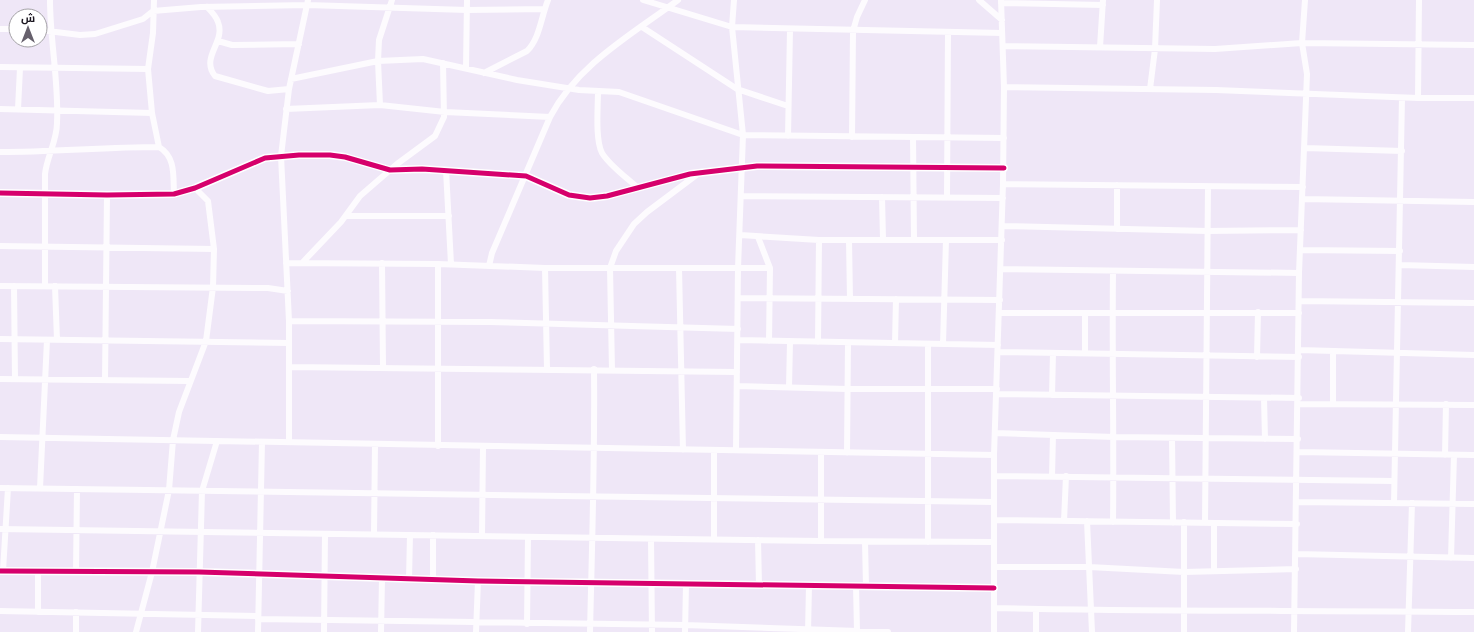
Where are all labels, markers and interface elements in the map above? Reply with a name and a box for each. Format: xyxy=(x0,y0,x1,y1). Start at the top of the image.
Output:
north arrow xyxy=(8,8,48,48)
text: ش xyxy=(21,12,35,25)

